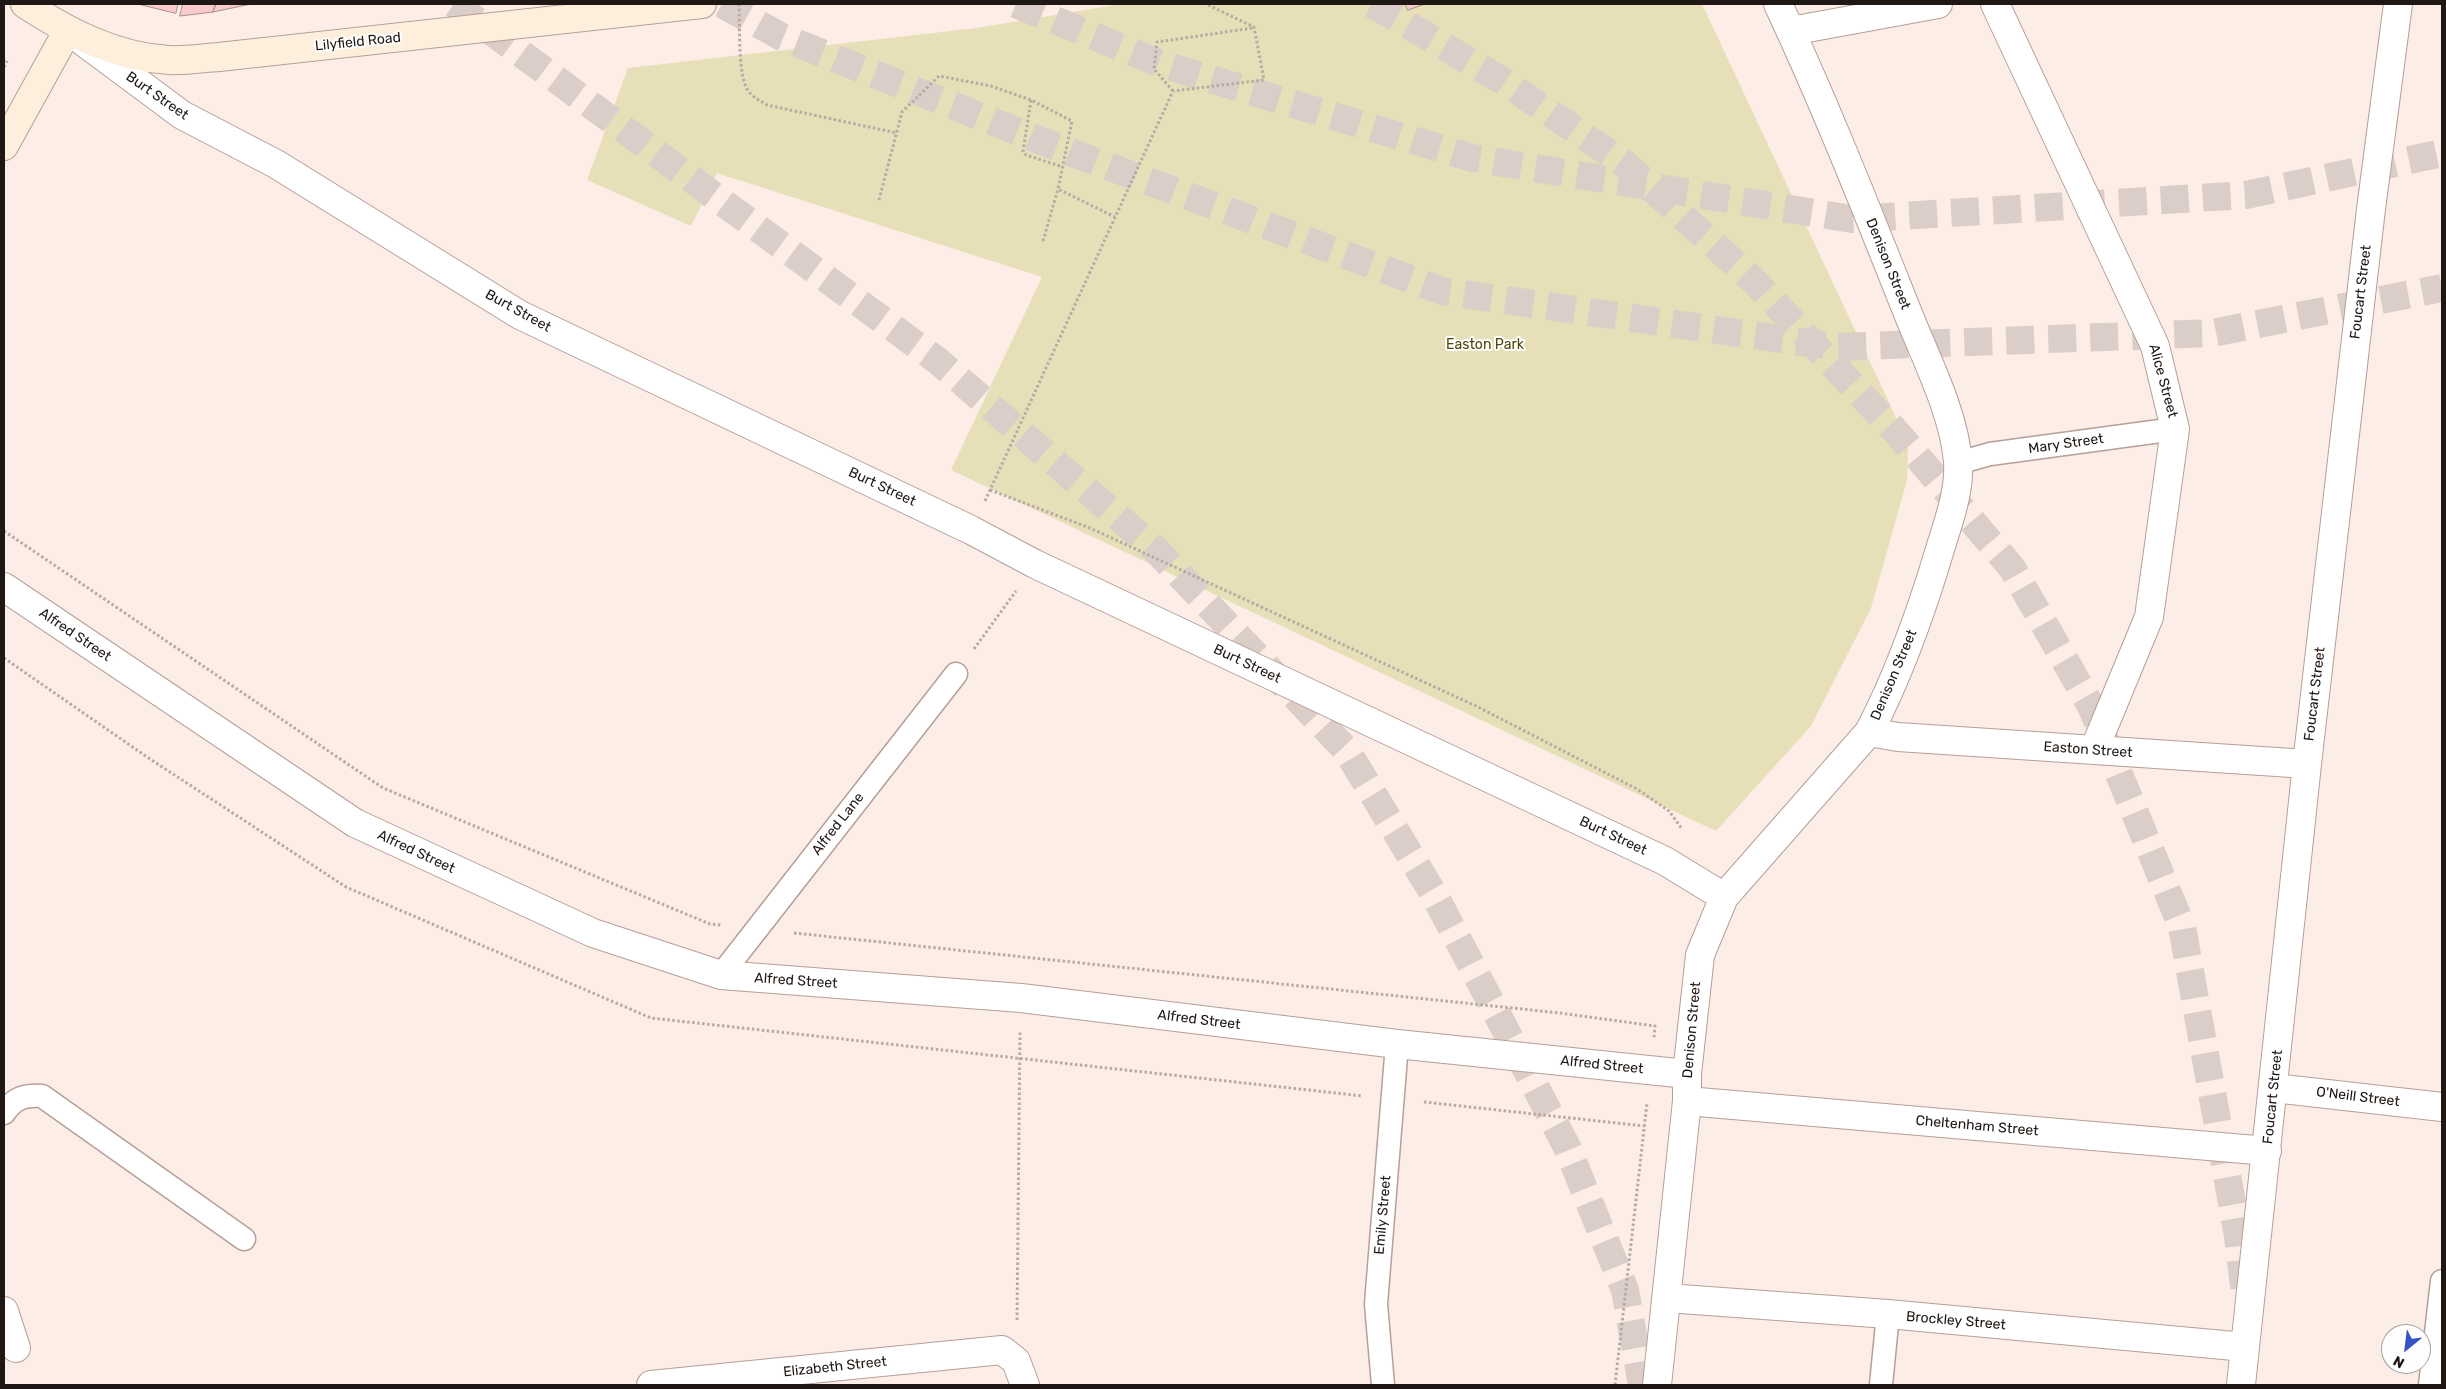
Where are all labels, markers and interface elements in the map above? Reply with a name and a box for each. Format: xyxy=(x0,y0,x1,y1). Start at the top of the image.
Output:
street label: Lilyfield Road xyxy=(314,29,402,55)
street label: Burt Street xyxy=(122,68,192,124)
street label: Denison Street xyxy=(1862,216,1914,312)
street label: Foucart Street xyxy=(2347,244,2375,340)
street label: Burt Street xyxy=(482,286,554,336)
park label: Easton Park xyxy=(1446,337,1524,353)
street label: Alice Street xyxy=(2145,342,2181,420)
street label: Mary Street xyxy=(2027,430,2105,458)
street label: Burt Street xyxy=(846,464,918,510)
street label: Alfred Street xyxy=(36,605,114,665)
street label: Denison Street xyxy=(1867,627,1921,723)
street label: Burt Street xyxy=(1211,641,1283,687)
street label: Foucart Street xyxy=(2301,646,2329,742)
street label: Easton Street xyxy=(2043,739,2133,761)
street label: Alfred Lane xyxy=(808,789,868,859)
street label: Burt Street xyxy=(1577,813,1649,859)
street label: Alfred Street xyxy=(375,827,457,877)
street label: Alfred Street xyxy=(754,970,838,992)
street label: Denison Street xyxy=(1679,981,1705,1079)
street label: Alfred Street xyxy=(1157,1007,1241,1033)
street label: Foucart Street xyxy=(2260,1049,2286,1145)
street label: Alfred Street xyxy=(1560,1052,1644,1078)
street label: O'Neill Street xyxy=(2315,1084,2401,1110)
street label: Cheltenham Street xyxy=(1915,1112,2039,1140)
street label: Emily Street xyxy=(1371,1175,1395,1255)
street label: Brockley Street xyxy=(1905,1308,2007,1334)
north arrow xyxy=(2381,1324,2431,1374)
text: N xyxy=(2390,1352,2408,1372)
street label: Elizabeth Street xyxy=(782,1353,888,1381)

